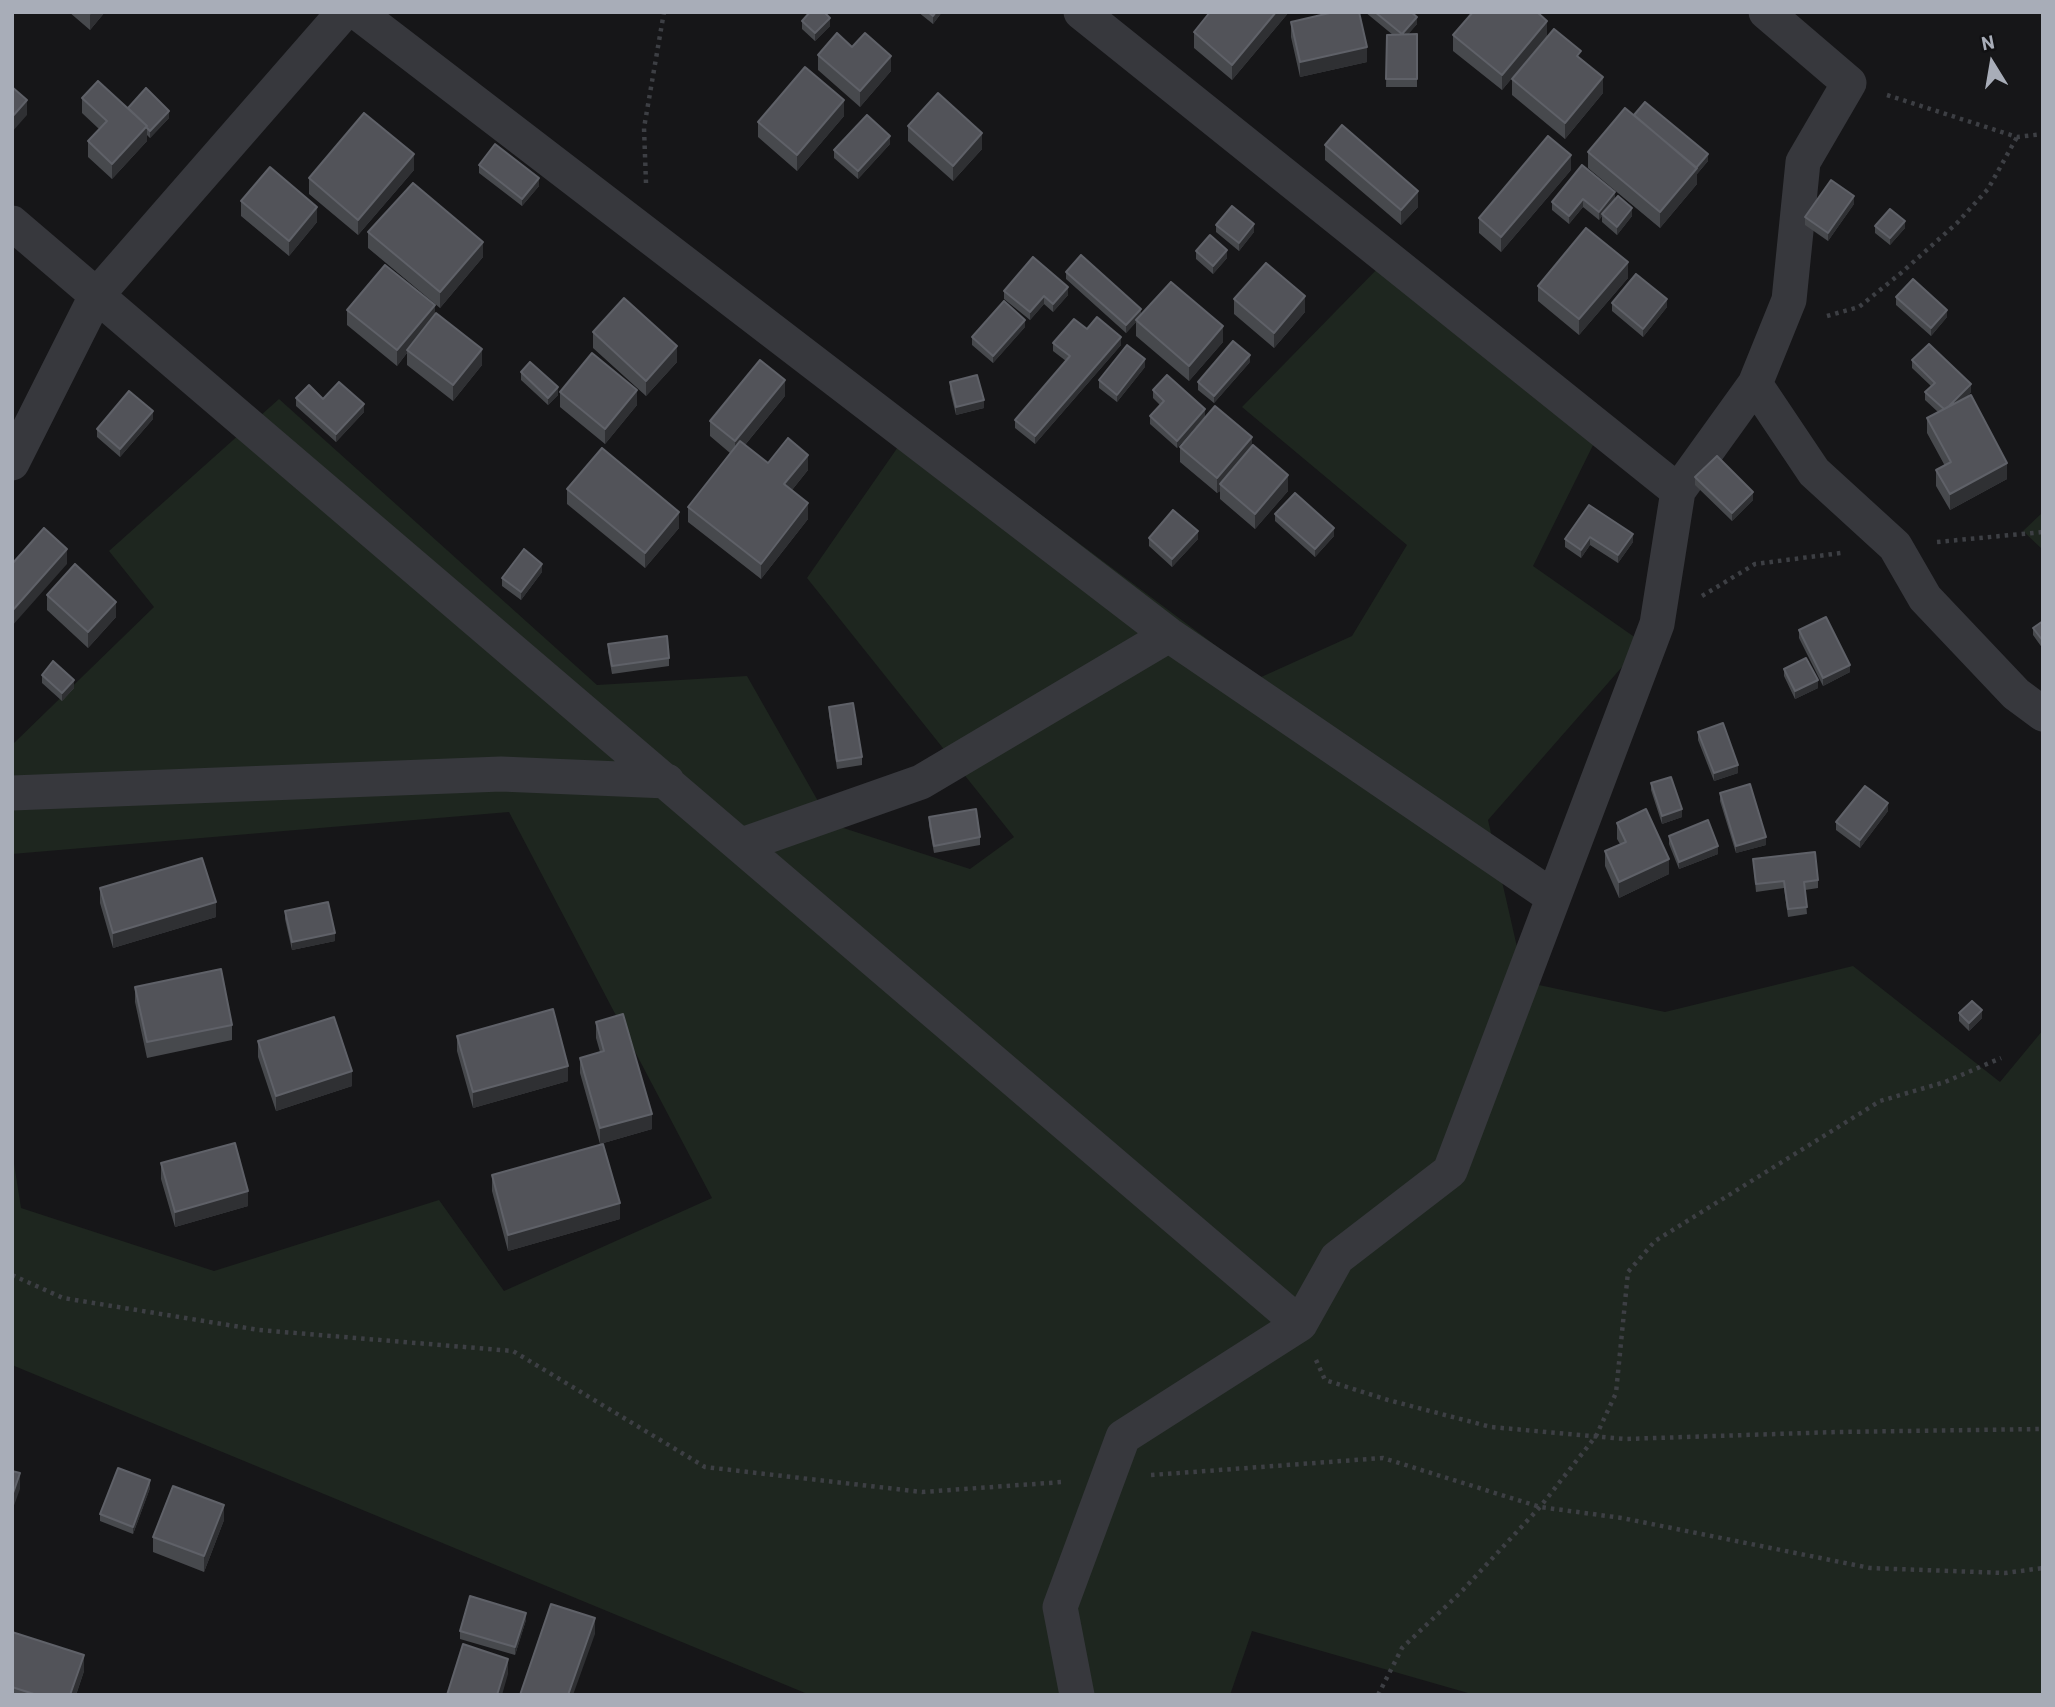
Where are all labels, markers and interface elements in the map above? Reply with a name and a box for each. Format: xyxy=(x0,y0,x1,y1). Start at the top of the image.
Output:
north arrow xyxy=(1957,28,2027,98)
text: N xyxy=(1979,29,1996,54)

